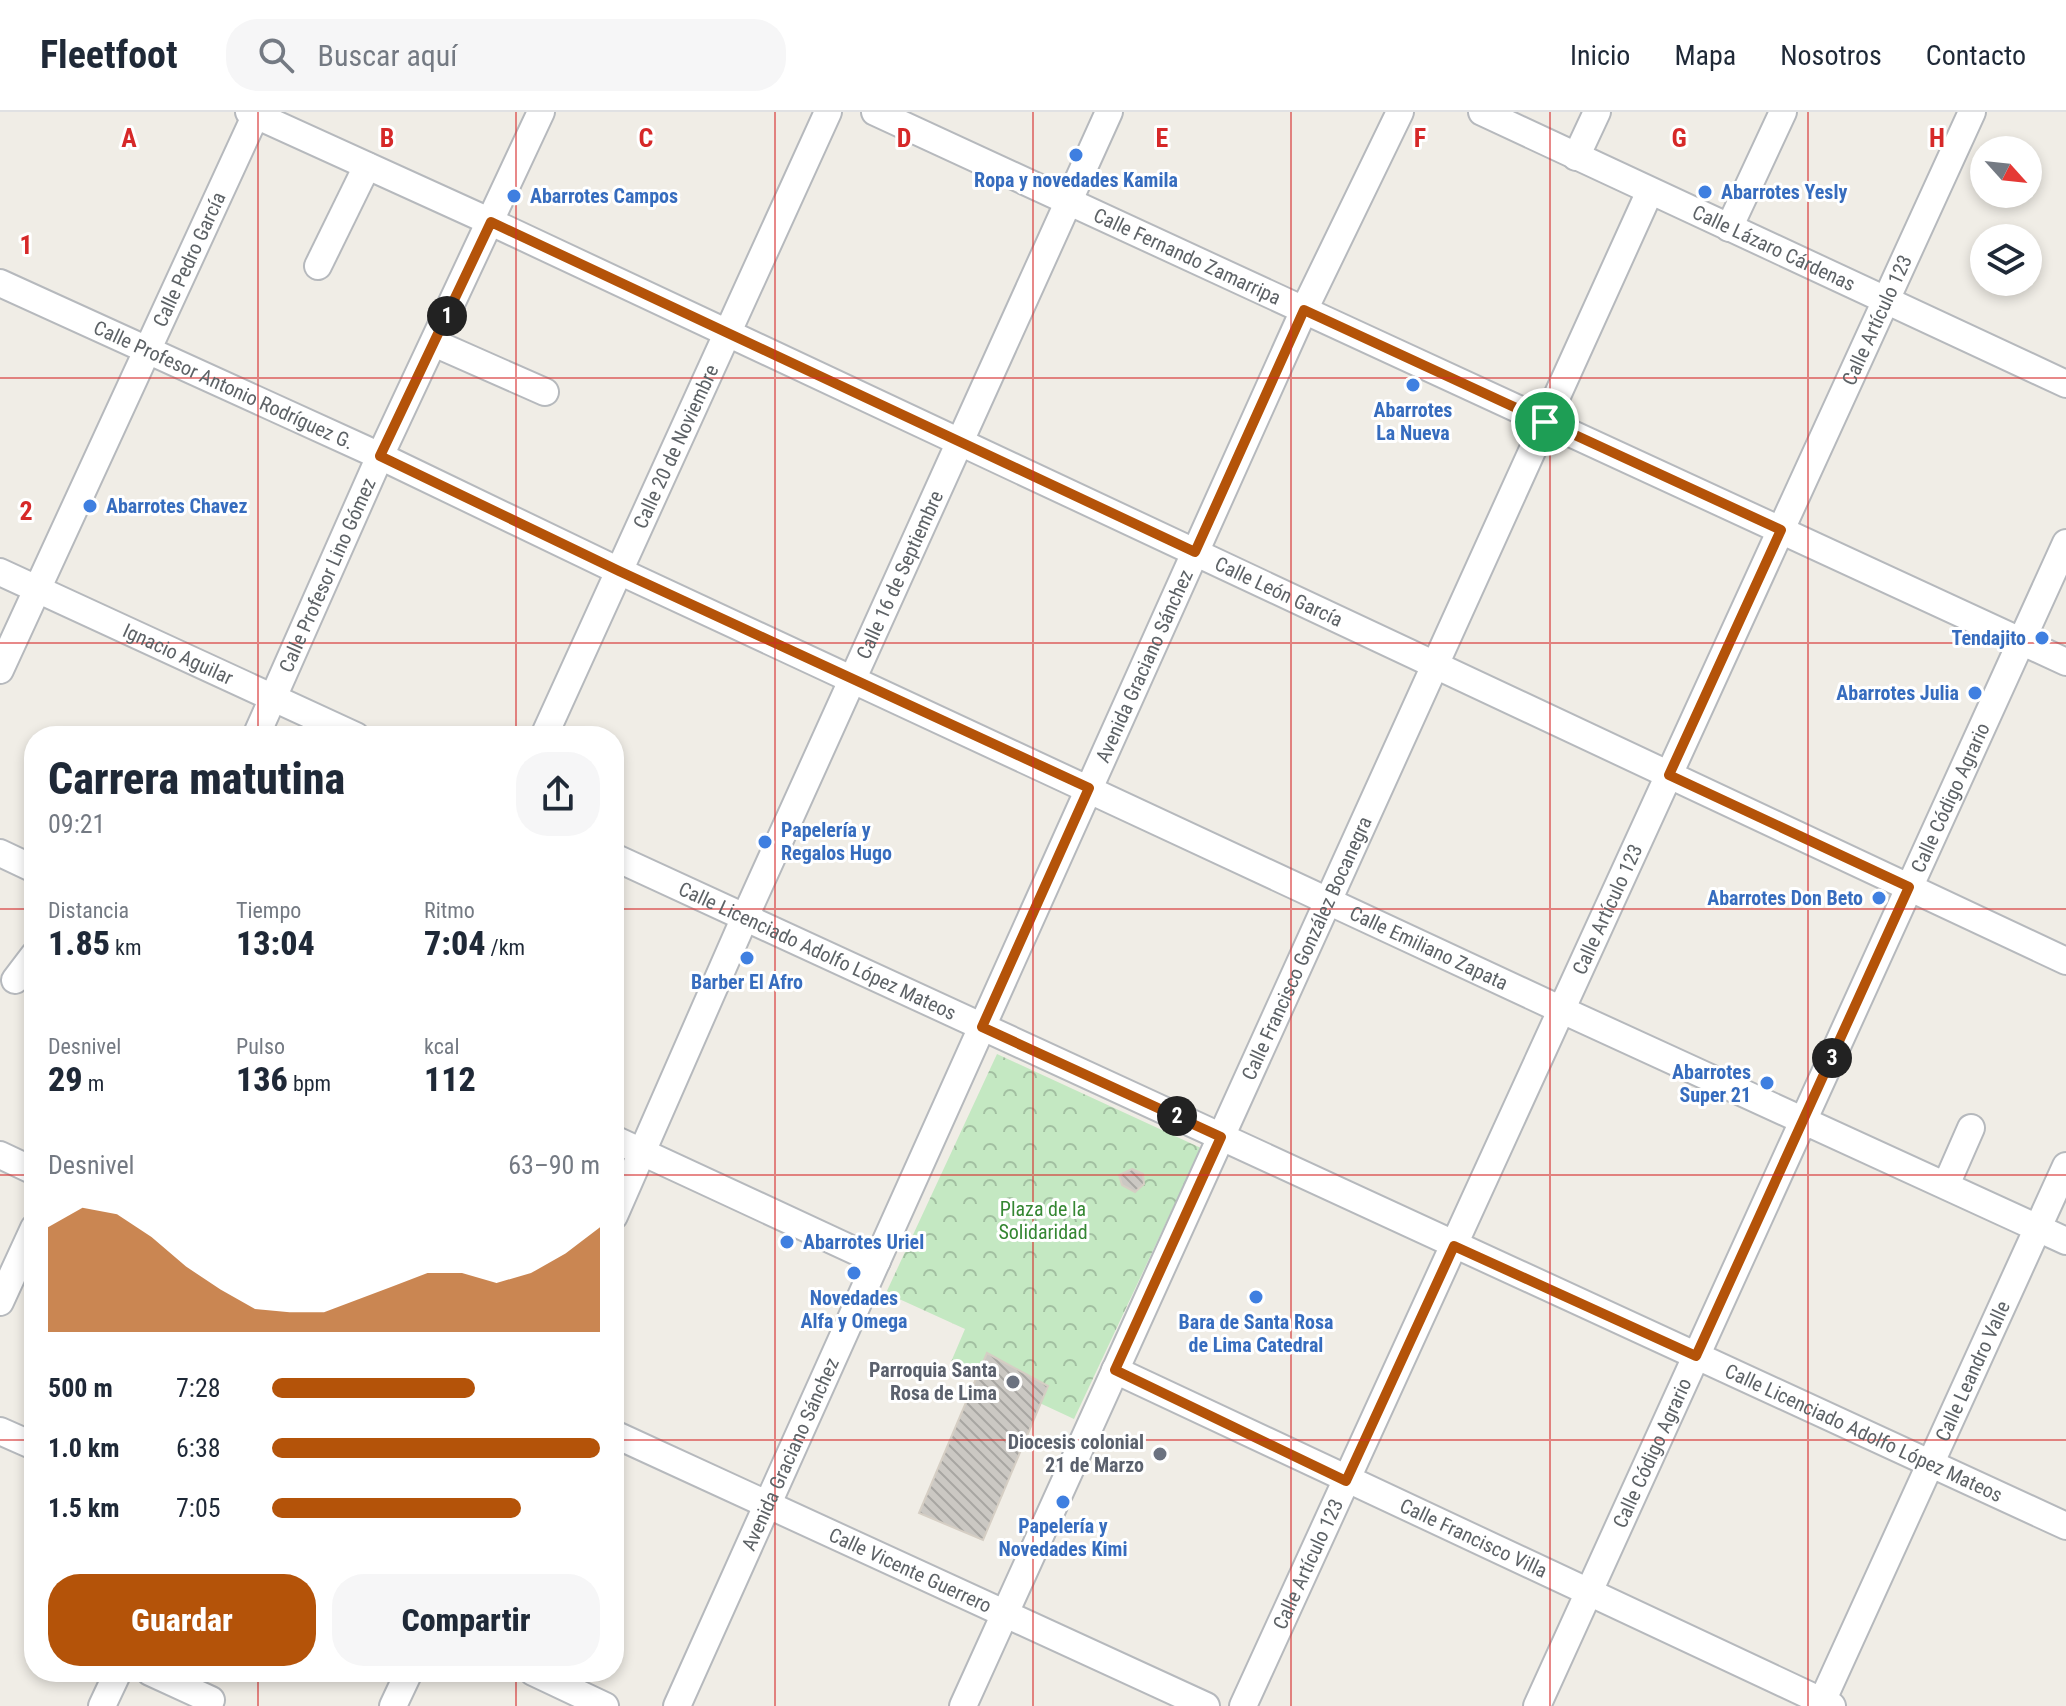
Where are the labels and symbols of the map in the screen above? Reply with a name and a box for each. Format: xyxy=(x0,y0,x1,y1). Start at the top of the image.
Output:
text: A xyxy=(121,123,137,153)
text: B xyxy=(380,123,394,153)
text: C xyxy=(639,123,654,153)
text: D xyxy=(897,123,911,153)
text: E xyxy=(1156,123,1169,153)
text: F xyxy=(1414,123,1426,153)
text: G xyxy=(1671,123,1687,153)
text: H xyxy=(1929,123,1945,153)
north arrow xyxy=(1970,136,2042,208)
marker: Ropa y novedades Kamila xyxy=(1067,146,1085,164)
place label: Ropa y novedades Kamila xyxy=(974,168,1178,192)
place label: Abarrotes Yesly xyxy=(1721,180,1847,204)
marker: Abarrotes Yesly xyxy=(1696,183,1714,201)
place label: Abarrotes Campos xyxy=(530,184,678,208)
marker: Abarrotes Campos xyxy=(505,187,523,205)
street label: Calle Pedro García xyxy=(148,188,230,331)
street label: Calle Lázaro Cárdenas xyxy=(1689,200,1859,296)
street label: Calle Fernando Zamarripa xyxy=(1090,203,1285,310)
text: 1 xyxy=(19,230,33,260)
street label: Calle Artículo 123 xyxy=(1837,251,1917,389)
pin: 1 xyxy=(427,296,467,336)
street label: Calle Profesor Antonio Rodríguez G. xyxy=(90,315,358,455)
street label: Calle 20 de Noviembre xyxy=(628,361,723,532)
marker: Abarrotes La Nueva xyxy=(1404,376,1422,394)
pin xyxy=(1511,388,1579,456)
place label: Abarrotes La Nueva xyxy=(1374,398,1452,445)
street label: Calle Profesor Lino Gómez xyxy=(274,474,381,676)
street label: Calle 16 de Septiembre xyxy=(851,487,948,663)
place label: Abarrotes Chavez xyxy=(106,494,248,518)
text: 2 xyxy=(19,496,33,526)
marker: Abarrotes Chavez xyxy=(81,497,99,515)
street label: Calle León García xyxy=(1211,551,1346,632)
street label: Avenida Graciano Sánchez xyxy=(1090,566,1198,766)
street label: Ignacio Aguilar xyxy=(119,618,237,690)
place label: Tendajito xyxy=(1952,626,2026,650)
marker: Tendajito xyxy=(2033,629,2051,647)
place label: Abarrotes Julia xyxy=(1836,681,1959,705)
marker: Abarrotes Julia xyxy=(1966,684,1984,702)
street label: Calle Código Agrario xyxy=(1906,719,1995,876)
street label: Calle Francisco González Bocanegra xyxy=(1236,813,1377,1084)
place label: Papelería y Regalos Hugo xyxy=(781,818,892,865)
marker: Papelería y Regalos Hugo xyxy=(756,833,774,851)
street label: Calle Artículo 123 xyxy=(1567,840,1647,978)
street label: Calle Licenciado Adolfo López Mateos xyxy=(675,876,960,1025)
place label: Abarrotes Don Beto xyxy=(1707,886,1863,910)
marker: Abarrotes Don Beto xyxy=(1870,889,1888,907)
street label: Calle Emiliano Zapata xyxy=(1346,901,1512,995)
marker: Barber El Afro xyxy=(738,949,756,967)
place label: Barber El Afro xyxy=(691,970,803,994)
pin: 3 xyxy=(1812,1038,1852,1078)
place label: Abarrotes Super 21 xyxy=(1672,1060,1751,1107)
marker: Abarrotes Super 21 xyxy=(1758,1074,1776,1092)
pin: 2 xyxy=(1157,1096,1197,1136)
park label: Plaza de la Solidaridad xyxy=(998,1197,1088,1244)
place label: Abarrotes Uriel xyxy=(803,1230,924,1254)
marker: Abarrotes Uriel xyxy=(778,1233,796,1251)
marker: Novedades Alfa y Omega xyxy=(845,1264,863,1282)
place label: Novedades Alfa y Omega xyxy=(800,1286,908,1333)
marker: Bara de Santa Rosa de Lima Catedral xyxy=(1247,1288,1265,1306)
street label: Calle Leandro Valle xyxy=(1930,1297,2015,1445)
place label: Bara de Santa Rosa de Lima Catedral xyxy=(1179,1310,1333,1357)
street label: Avenida Graciano Sánchez xyxy=(736,1354,844,1554)
place label: Parroquia Santa Rosa de Lima xyxy=(869,1358,997,1405)
street label: Calle Licenciado Adolfo López Mateos xyxy=(1721,1359,2006,1507)
marker: Parroquia Santa Rosa de Lima xyxy=(1004,1373,1022,1391)
street label: Calle Código Agrario xyxy=(1608,1374,1697,1532)
place label: Diocesis colonial 21 de Marzo xyxy=(1008,1430,1144,1477)
marker: Diocesis colonial 21 de Marzo xyxy=(1151,1445,1169,1463)
marker: Papelería y Novedades Kimi xyxy=(1054,1493,1072,1511)
street label: Calle Francisco Villa xyxy=(1396,1493,1551,1583)
street label: Calle Artículo 123 xyxy=(1268,1495,1348,1633)
place label: Papelería y Novedades Kimi xyxy=(999,1514,1127,1561)
street label: Calle Vicente Guerrero xyxy=(825,1522,995,1618)

